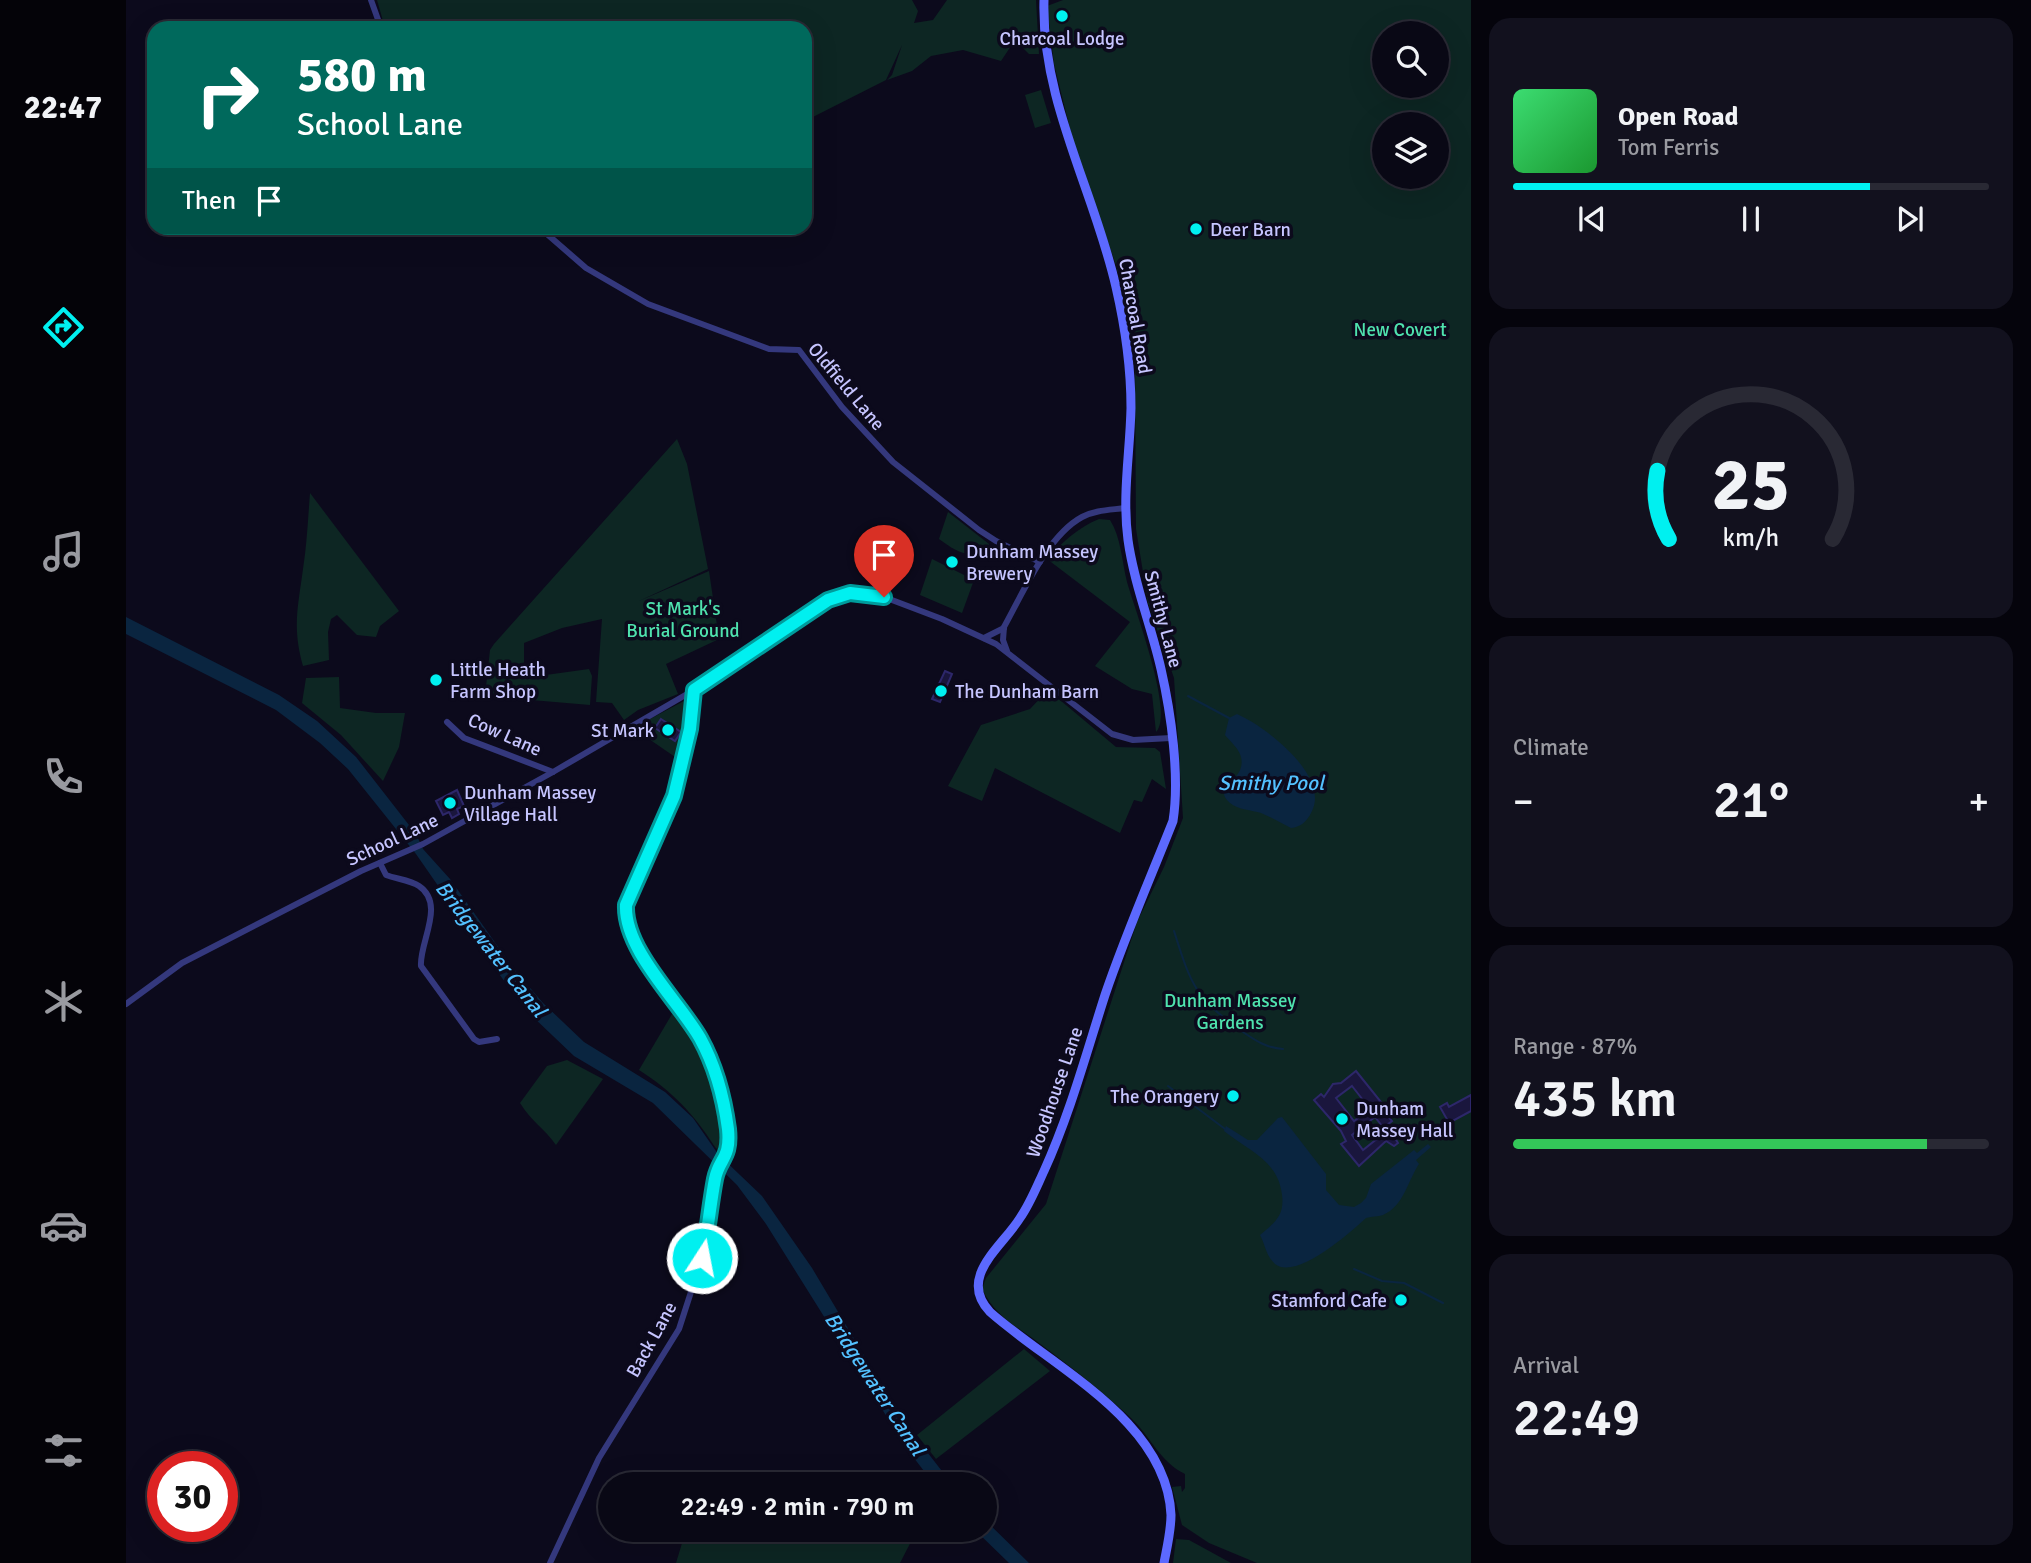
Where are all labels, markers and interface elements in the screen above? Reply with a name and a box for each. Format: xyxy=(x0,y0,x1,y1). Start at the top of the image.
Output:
marker: Charcoal Lodge xyxy=(1054,8,1070,24)
map controls xyxy=(1372,21,1449,189)
button: search xyxy=(1372,21,1449,98)
place label: Charcoal Lodge xyxy=(999,27,1125,51)
text: 580 m xyxy=(297,45,427,105)
icon: right xyxy=(182,49,273,140)
text: 22:47 xyxy=(24,88,102,127)
text: Open Road xyxy=(1618,101,1739,133)
text: School Lane xyxy=(297,105,463,144)
button: layers xyxy=(1372,112,1449,189)
text: Tom Ferris xyxy=(1618,133,1719,162)
icon: arrive xyxy=(250,182,288,220)
text: Then xyxy=(182,185,236,217)
icon: previous xyxy=(1573,200,1611,238)
icon: pause xyxy=(1732,200,1770,238)
icon: next xyxy=(1891,200,1929,238)
place label: Deer Barn xyxy=(1210,218,1291,242)
marker: Deer Barn xyxy=(1188,221,1204,237)
street label: Charcoal Road xyxy=(1113,257,1157,376)
icon: directions xyxy=(39,303,88,352)
park label: New Covert xyxy=(1353,318,1447,342)
street label: Oldfield Lane xyxy=(802,338,890,436)
text: 25 xyxy=(1712,441,1790,530)
text: km/h xyxy=(1723,521,1779,552)
pin xyxy=(854,525,914,597)
icon: music xyxy=(39,527,88,576)
icon: arrive xyxy=(865,536,903,574)
place label: Dunham Massey Brewery xyxy=(966,540,1098,586)
marker: Dunham Massey Brewery xyxy=(944,554,960,570)
street label: Smithy Lane xyxy=(1139,568,1188,671)
park label: St Mark's Burial Ground xyxy=(626,597,740,643)
place label: Little Heath Farm Shop xyxy=(450,658,546,704)
marker: Little Heath Farm Shop xyxy=(428,672,444,688)
place label: The Dunham Barn xyxy=(955,680,1099,704)
marker: The Dunham Barn xyxy=(933,683,949,699)
street label: Cow Lane xyxy=(464,708,545,762)
place label: St Mark xyxy=(591,719,654,743)
marker: St Mark xyxy=(660,722,676,738)
text: Climate xyxy=(1513,733,1589,762)
icon: phone xyxy=(39,752,88,801)
text: 21° xyxy=(1713,768,1789,832)
water label: Smithy Pool xyxy=(1218,770,1326,796)
text: − xyxy=(1513,778,1534,825)
text: + xyxy=(1968,778,1989,825)
place label: Dunham Massey Village Hall xyxy=(464,781,596,827)
marker: Dunham Massey Village Hall xyxy=(442,795,458,811)
street label: School Lane xyxy=(343,808,442,872)
water label: Bridgewater Canal xyxy=(430,876,553,1024)
icon: climate xyxy=(39,977,88,1026)
park label: Dunham Massey Gardens xyxy=(1164,989,1296,1035)
street label: Woodhouse Lane xyxy=(1021,1024,1089,1161)
text: Range · 87% xyxy=(1513,1032,1637,1061)
text: 435 km xyxy=(1513,1067,1677,1131)
place label: The Orangery xyxy=(1110,1085,1219,1109)
marker: The Orangery xyxy=(1225,1088,1241,1104)
place label: Dunham Massey Hall xyxy=(1356,1097,1453,1143)
marker: Dunham Massey Hall xyxy=(1334,1111,1350,1127)
icon: car xyxy=(39,1201,88,1250)
position arrow xyxy=(665,1221,739,1295)
place label: Stamford Cafe xyxy=(1271,1289,1387,1313)
marker: Stamford Cafe xyxy=(1393,1292,1409,1308)
street label: Back Lane xyxy=(621,1297,682,1382)
water label: Bridgewater Canal xyxy=(819,1308,932,1462)
text: Arrival xyxy=(1513,1351,1579,1380)
text: 22:49 xyxy=(1513,1386,1640,1450)
icon: filters xyxy=(39,1426,88,1475)
speed limit sign: 30 xyxy=(147,1451,238,1542)
text: 22:49 · 2 min · 790 m xyxy=(681,1491,914,1523)

